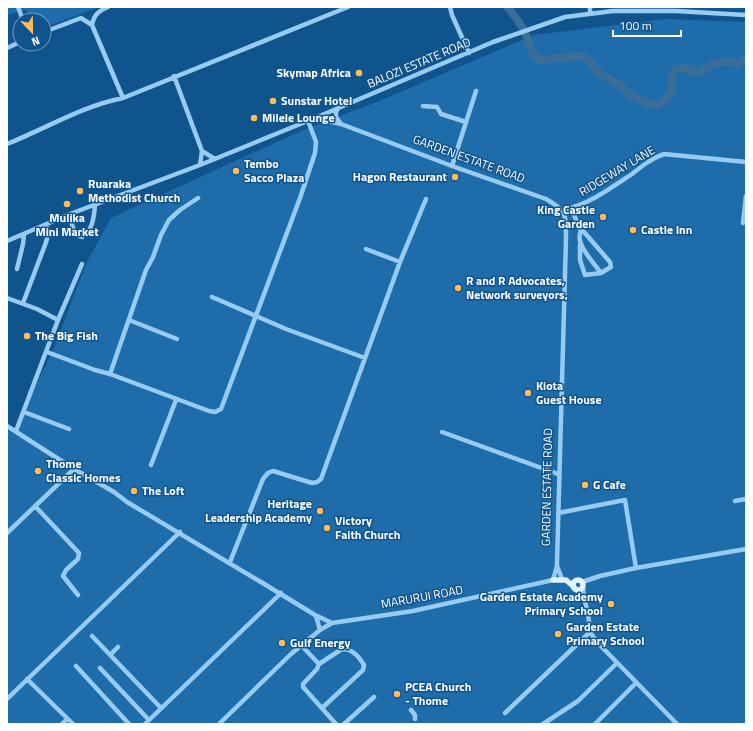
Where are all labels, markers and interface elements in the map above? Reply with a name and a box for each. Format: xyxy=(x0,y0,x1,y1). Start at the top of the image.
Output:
north arrow xyxy=(12,12,52,52)
scale bar xyxy=(613,12,681,38)
text: 100 m xyxy=(619,16,652,35)
text: N xyxy=(29,32,42,50)
street label: BALOZI ESTATE ROAD xyxy=(364,32,474,93)
place label: Skymap Africa xyxy=(276,63,351,82)
marker: Skymap Africa xyxy=(354,68,364,78)
place label: Sunstar Hotel xyxy=(281,91,352,110)
marker: Sunstar Hotel xyxy=(268,96,278,106)
place label: Milele Lounge xyxy=(262,108,335,127)
marker: Milele Lounge xyxy=(249,113,259,123)
street label: GARDEN ESTATE ROAD xyxy=(410,129,528,188)
street label: RIDGEWAY LANE xyxy=(575,140,659,201)
place label: Tembo Sacco Plaza xyxy=(244,154,304,187)
marker: Tembo Sacco Plaza xyxy=(231,166,241,176)
place label: Hagon Restaurant xyxy=(353,167,448,186)
marker: Hagon Restaurant xyxy=(450,172,460,182)
place label: Ruaraka Methodist Church xyxy=(88,174,180,207)
marker: Ruaraka Methodist Church xyxy=(75,186,85,196)
marker: Mulika Mini Market xyxy=(62,199,72,209)
place label: King Castle Garden xyxy=(537,200,595,233)
place label: Mulika Mini Market xyxy=(35,208,99,241)
marker: King Castle Garden xyxy=(598,212,608,222)
place label: Castle Inn xyxy=(641,220,692,239)
marker: Castle Inn xyxy=(628,225,638,235)
place label: R and R Advocates, Network surveyors, xyxy=(466,271,568,304)
marker: R and R Advocates, Network surveyors, xyxy=(453,283,463,293)
place label: The Big Fish xyxy=(35,326,98,345)
marker: The Big Fish xyxy=(22,331,32,341)
place label: Kiota Guest House xyxy=(536,376,602,409)
marker: Kiota Guest House xyxy=(523,388,533,398)
street label: GARDEN ESTATE ROAD xyxy=(536,427,557,546)
place label: Thome Classic Homes xyxy=(46,454,121,487)
marker: Thome Classic Homes xyxy=(33,466,43,476)
place label: G Cafe xyxy=(593,475,626,494)
marker: G Cafe xyxy=(580,480,590,490)
place label: The Loft xyxy=(142,481,185,500)
marker: The Loft xyxy=(129,486,139,496)
place label: Heritage Leadership Academy xyxy=(205,494,312,527)
marker: Heritage Leadership Academy xyxy=(315,506,325,516)
place label: Victory Faith Church xyxy=(335,511,400,544)
marker: Victory Faith Church xyxy=(322,523,332,533)
street label: MARURUI ROAD xyxy=(379,580,465,613)
place label: Garden Estate Academy Primary School xyxy=(480,587,603,620)
marker: Garden Estate Academy Primary School xyxy=(606,599,616,609)
place label: Garden Estate Primary School xyxy=(566,617,644,650)
marker: Garden Estate Primary School xyxy=(553,629,563,639)
place label: Gulf Energy xyxy=(290,633,350,652)
marker: Gulf Energy xyxy=(277,638,287,648)
place label: PCEA Church - Thome xyxy=(405,677,471,710)
marker: PCEA Church - Thome xyxy=(392,689,402,699)

